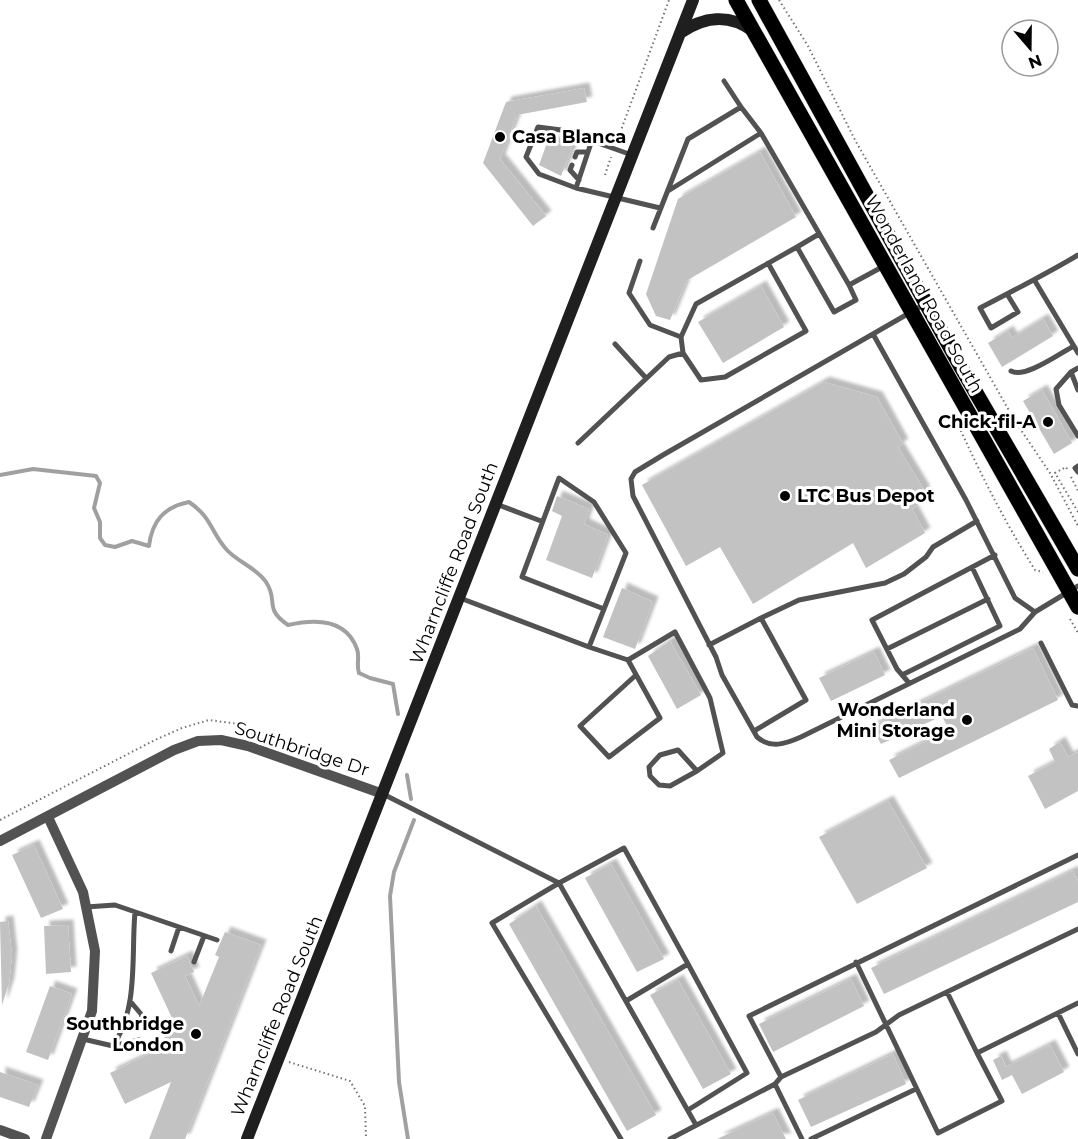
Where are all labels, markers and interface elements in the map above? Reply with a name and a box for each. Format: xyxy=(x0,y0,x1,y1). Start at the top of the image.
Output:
north arrow xyxy=(1000,18,1060,78)
text: N xyxy=(1026,50,1044,73)
place label: Casa Blanca xyxy=(512,126,626,148)
marker: Casa Blanca xyxy=(493,130,507,144)
street label: Wonderland Road South xyxy=(860,191,988,397)
place label: Chick-fil-A xyxy=(938,411,1036,433)
marker: Chick-fil-A xyxy=(1041,415,1055,429)
street label: Wharncliffe Road South xyxy=(405,459,503,667)
place label: LTC Bus Depot xyxy=(797,485,935,507)
marker: LTC Bus Depot xyxy=(778,489,792,503)
place label: Wonderland Mini Storage xyxy=(836,699,955,742)
marker: Wonderland Mini Storage xyxy=(960,713,974,727)
street label: Southbridge Dr xyxy=(232,717,372,781)
street label: Wharncliffe Road South xyxy=(227,912,327,1120)
place label: Southbridge London xyxy=(66,1013,184,1056)
marker: Southbridge London xyxy=(189,1027,203,1041)

